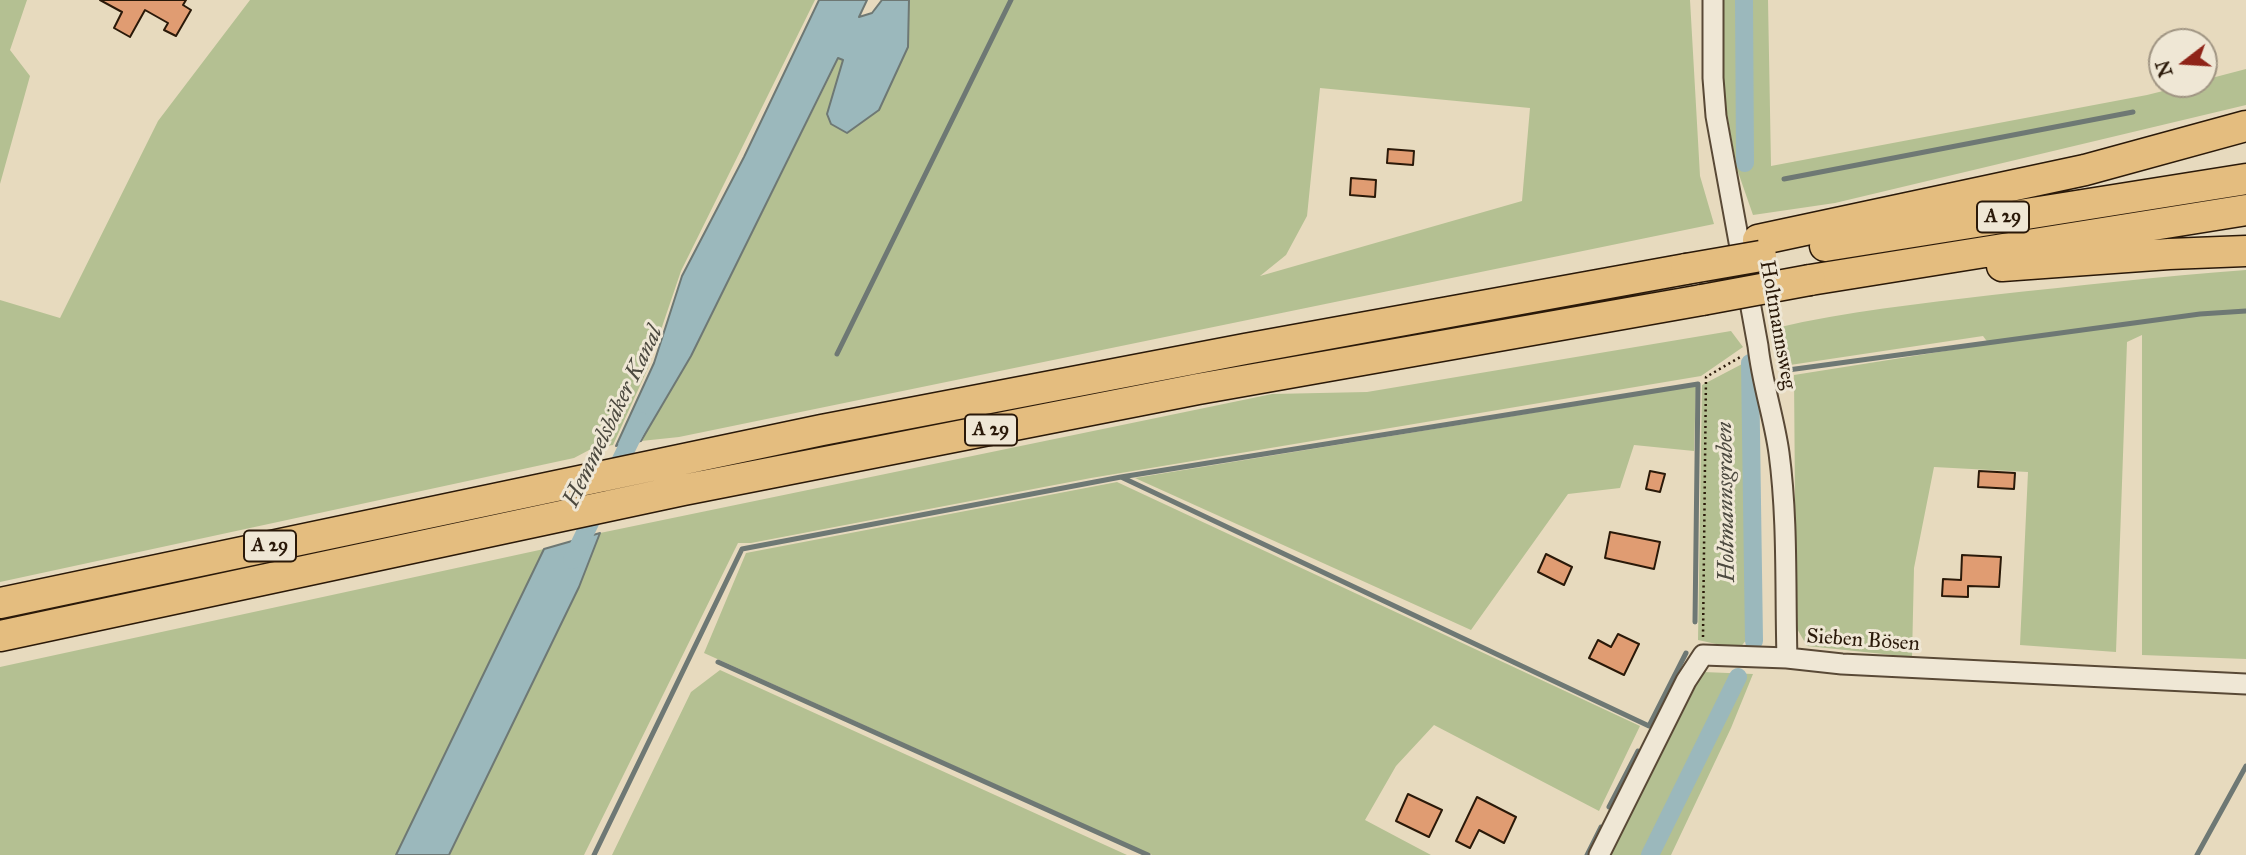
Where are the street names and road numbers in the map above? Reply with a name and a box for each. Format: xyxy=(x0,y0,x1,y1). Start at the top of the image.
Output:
road number: A 29 xyxy=(1977,202,2029,232)
street label: Holtmannsweg xyxy=(1753,259,1801,391)
road number: A 29 xyxy=(965,414,1017,446)
road number: A 29 xyxy=(244,530,296,562)
street label: Sieben Bösen xyxy=(1805,624,1921,658)

